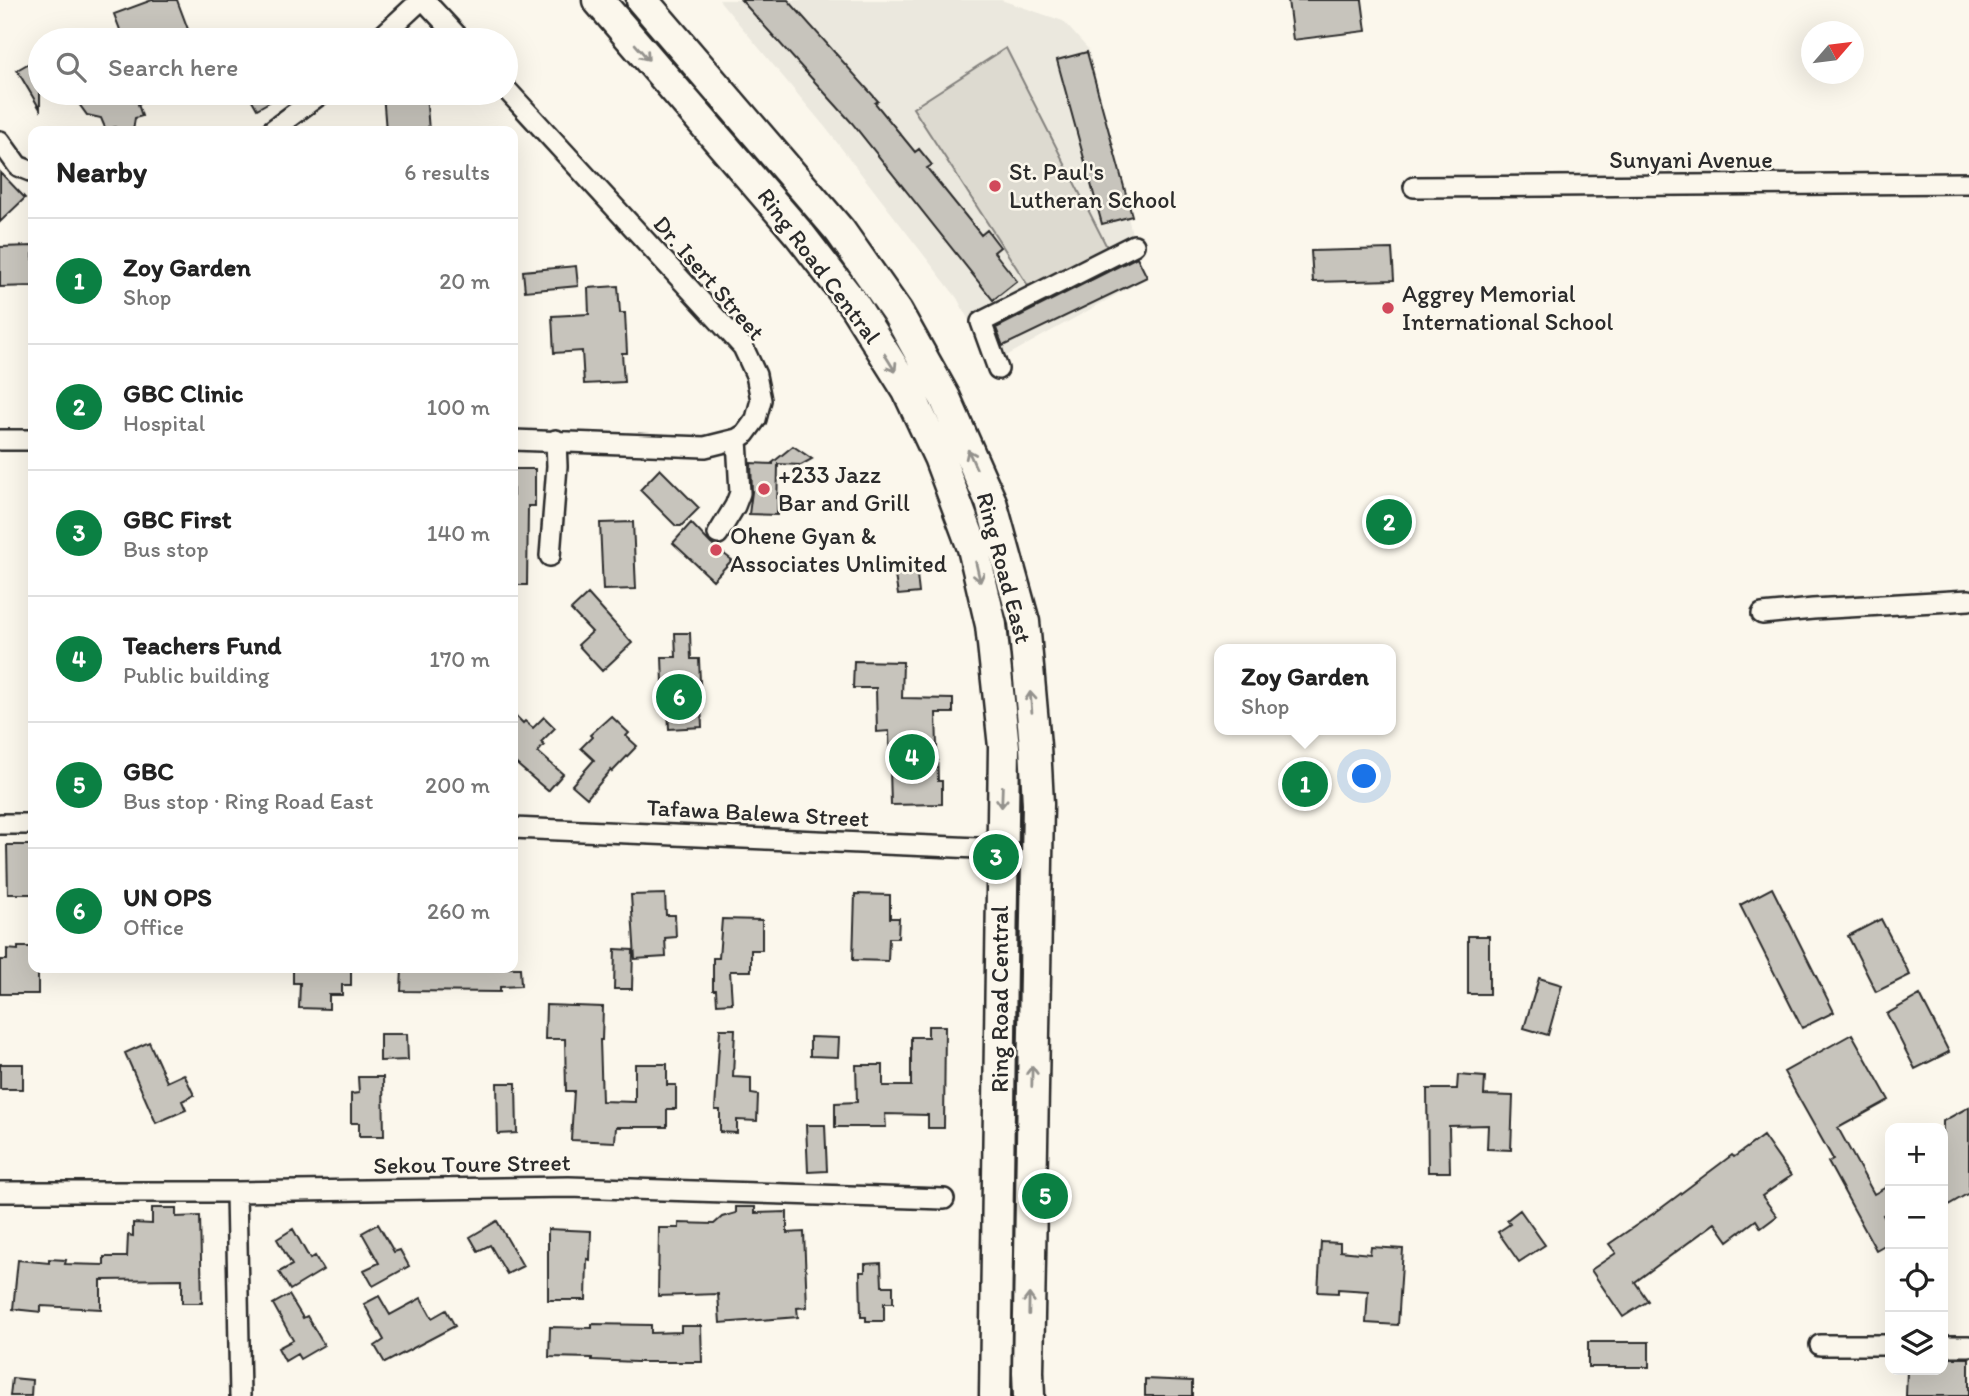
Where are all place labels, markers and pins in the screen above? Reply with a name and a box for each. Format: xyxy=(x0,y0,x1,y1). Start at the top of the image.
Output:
place label: St. Paul's Lutheran School xyxy=(1009,157,1176,214)
marker: St. Paul's Lutheran School xyxy=(987,178,1003,194)
place label: Aggrey Memorial International School xyxy=(1402,279,1613,336)
marker: Aggrey Memorial International School xyxy=(1380,300,1396,316)
place label: +233 Jazz Bar and Grill xyxy=(778,460,910,517)
marker: +233 Jazz Bar and Grill xyxy=(756,481,772,497)
pin: 2 xyxy=(1366,496,1412,548)
place label: Ohene Gyan & Associates Unlimited xyxy=(730,521,947,578)
marker: Ohene Gyan & Associates Unlimited xyxy=(708,542,724,558)
pin: 6 xyxy=(656,671,702,723)
pin: 4 xyxy=(889,731,935,783)
pin: 1 xyxy=(1282,758,1328,810)
pin: 3 xyxy=(973,831,1019,883)
pin: 5 xyxy=(1022,1170,1068,1222)

